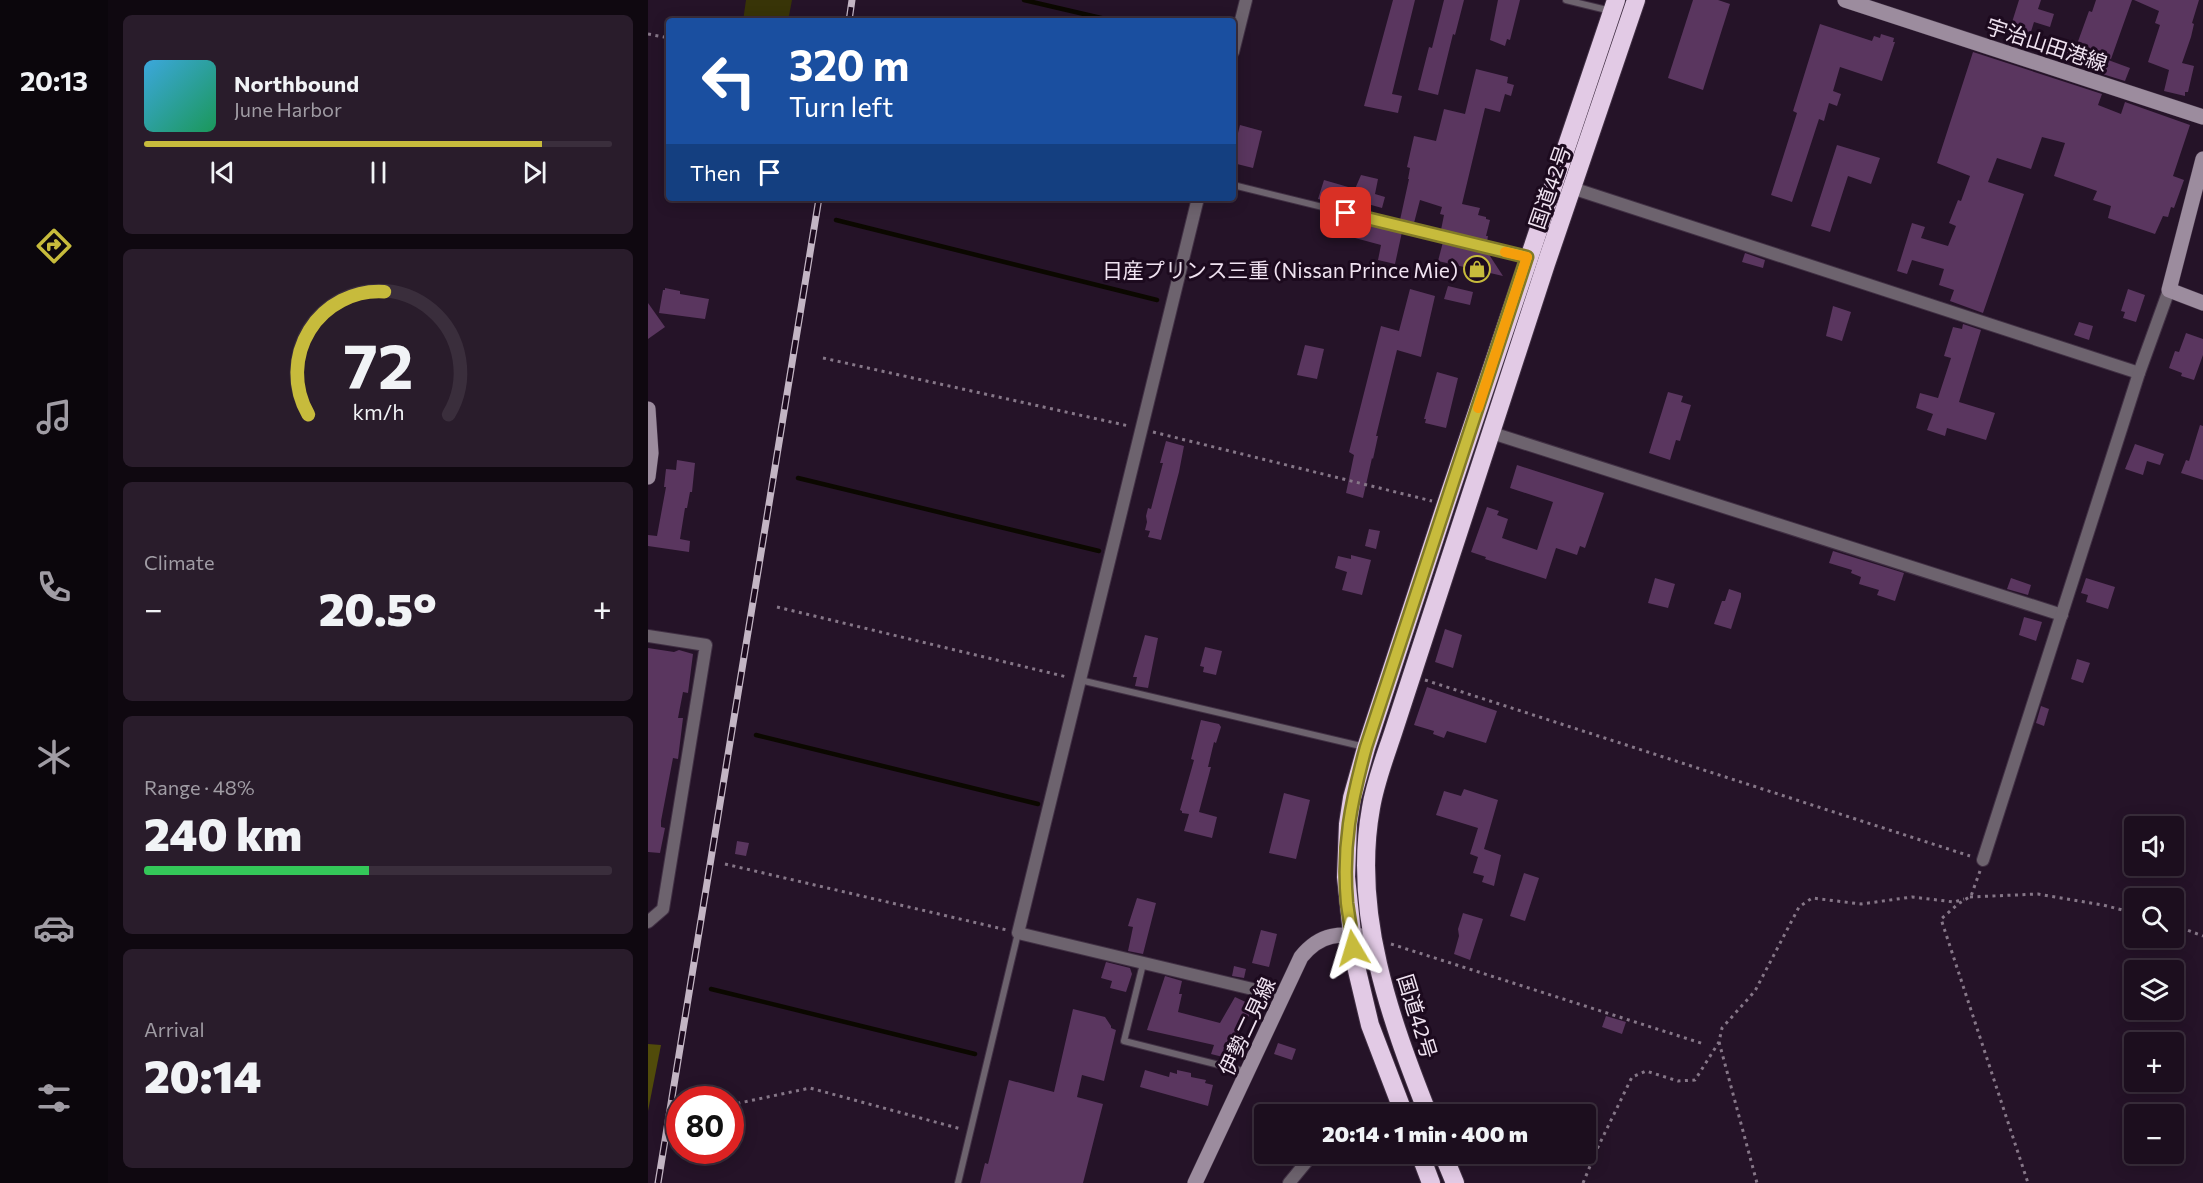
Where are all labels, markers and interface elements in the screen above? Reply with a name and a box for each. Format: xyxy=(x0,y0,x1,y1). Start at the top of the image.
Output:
street label: 宇治山田港線 xyxy=(1983,13,2111,75)
text: 320 m xyxy=(789,38,909,90)
icon: left xyxy=(690,42,768,120)
text: 20:13 xyxy=(20,64,88,97)
text: Northbound xyxy=(234,70,359,97)
text: Turn left xyxy=(789,90,893,123)
text: June Harbor xyxy=(234,97,342,121)
street label: 国道42号 xyxy=(1523,142,1575,232)
icon: previous xyxy=(206,156,239,189)
icon: pause xyxy=(362,156,395,189)
icon: next xyxy=(518,156,551,189)
icon: arrive xyxy=(753,156,786,189)
text: Then xyxy=(690,159,741,186)
pin xyxy=(1320,187,1371,238)
icon: arrive xyxy=(1329,196,1362,229)
icon: directions xyxy=(33,225,75,267)
shop icon: 日産プリンス三重 (Nissan Prince Mie) xyxy=(1462,254,1492,284)
place label: 日産プリンス三重 (Nissan Prince Mie) xyxy=(1102,257,1458,282)
text: 72 xyxy=(343,326,413,402)
icon: music xyxy=(33,396,75,438)
text: km/h xyxy=(352,398,404,424)
text: Climate xyxy=(144,550,214,574)
icon: phone xyxy=(33,566,75,608)
text: 20.5° xyxy=(319,580,437,635)
text: − xyxy=(144,587,163,628)
text: + xyxy=(593,587,612,628)
icon: climate xyxy=(33,736,75,778)
text: Range · 48% xyxy=(144,775,255,799)
text: 240 km xyxy=(144,805,302,860)
map controls xyxy=(2124,816,2184,1164)
button: sound xyxy=(2124,816,2184,876)
button: search xyxy=(2124,888,2184,948)
icon: car xyxy=(33,907,75,949)
position arrow xyxy=(1321,916,1385,980)
button: layers xyxy=(2124,960,2184,1020)
street label: 国道42号 xyxy=(1393,971,1443,1061)
street label: 伊勢二見線 xyxy=(1212,973,1280,1079)
text: Arrival xyxy=(144,1017,205,1041)
button: + xyxy=(2124,1032,2184,1092)
text: 20:14 xyxy=(144,1047,261,1102)
icon: filters xyxy=(33,1077,75,1119)
speed limit sign: 80 xyxy=(666,1086,744,1164)
button: − xyxy=(2124,1104,2184,1164)
text: 20:14 · 1 min · 400 m xyxy=(1322,1120,1528,1147)

